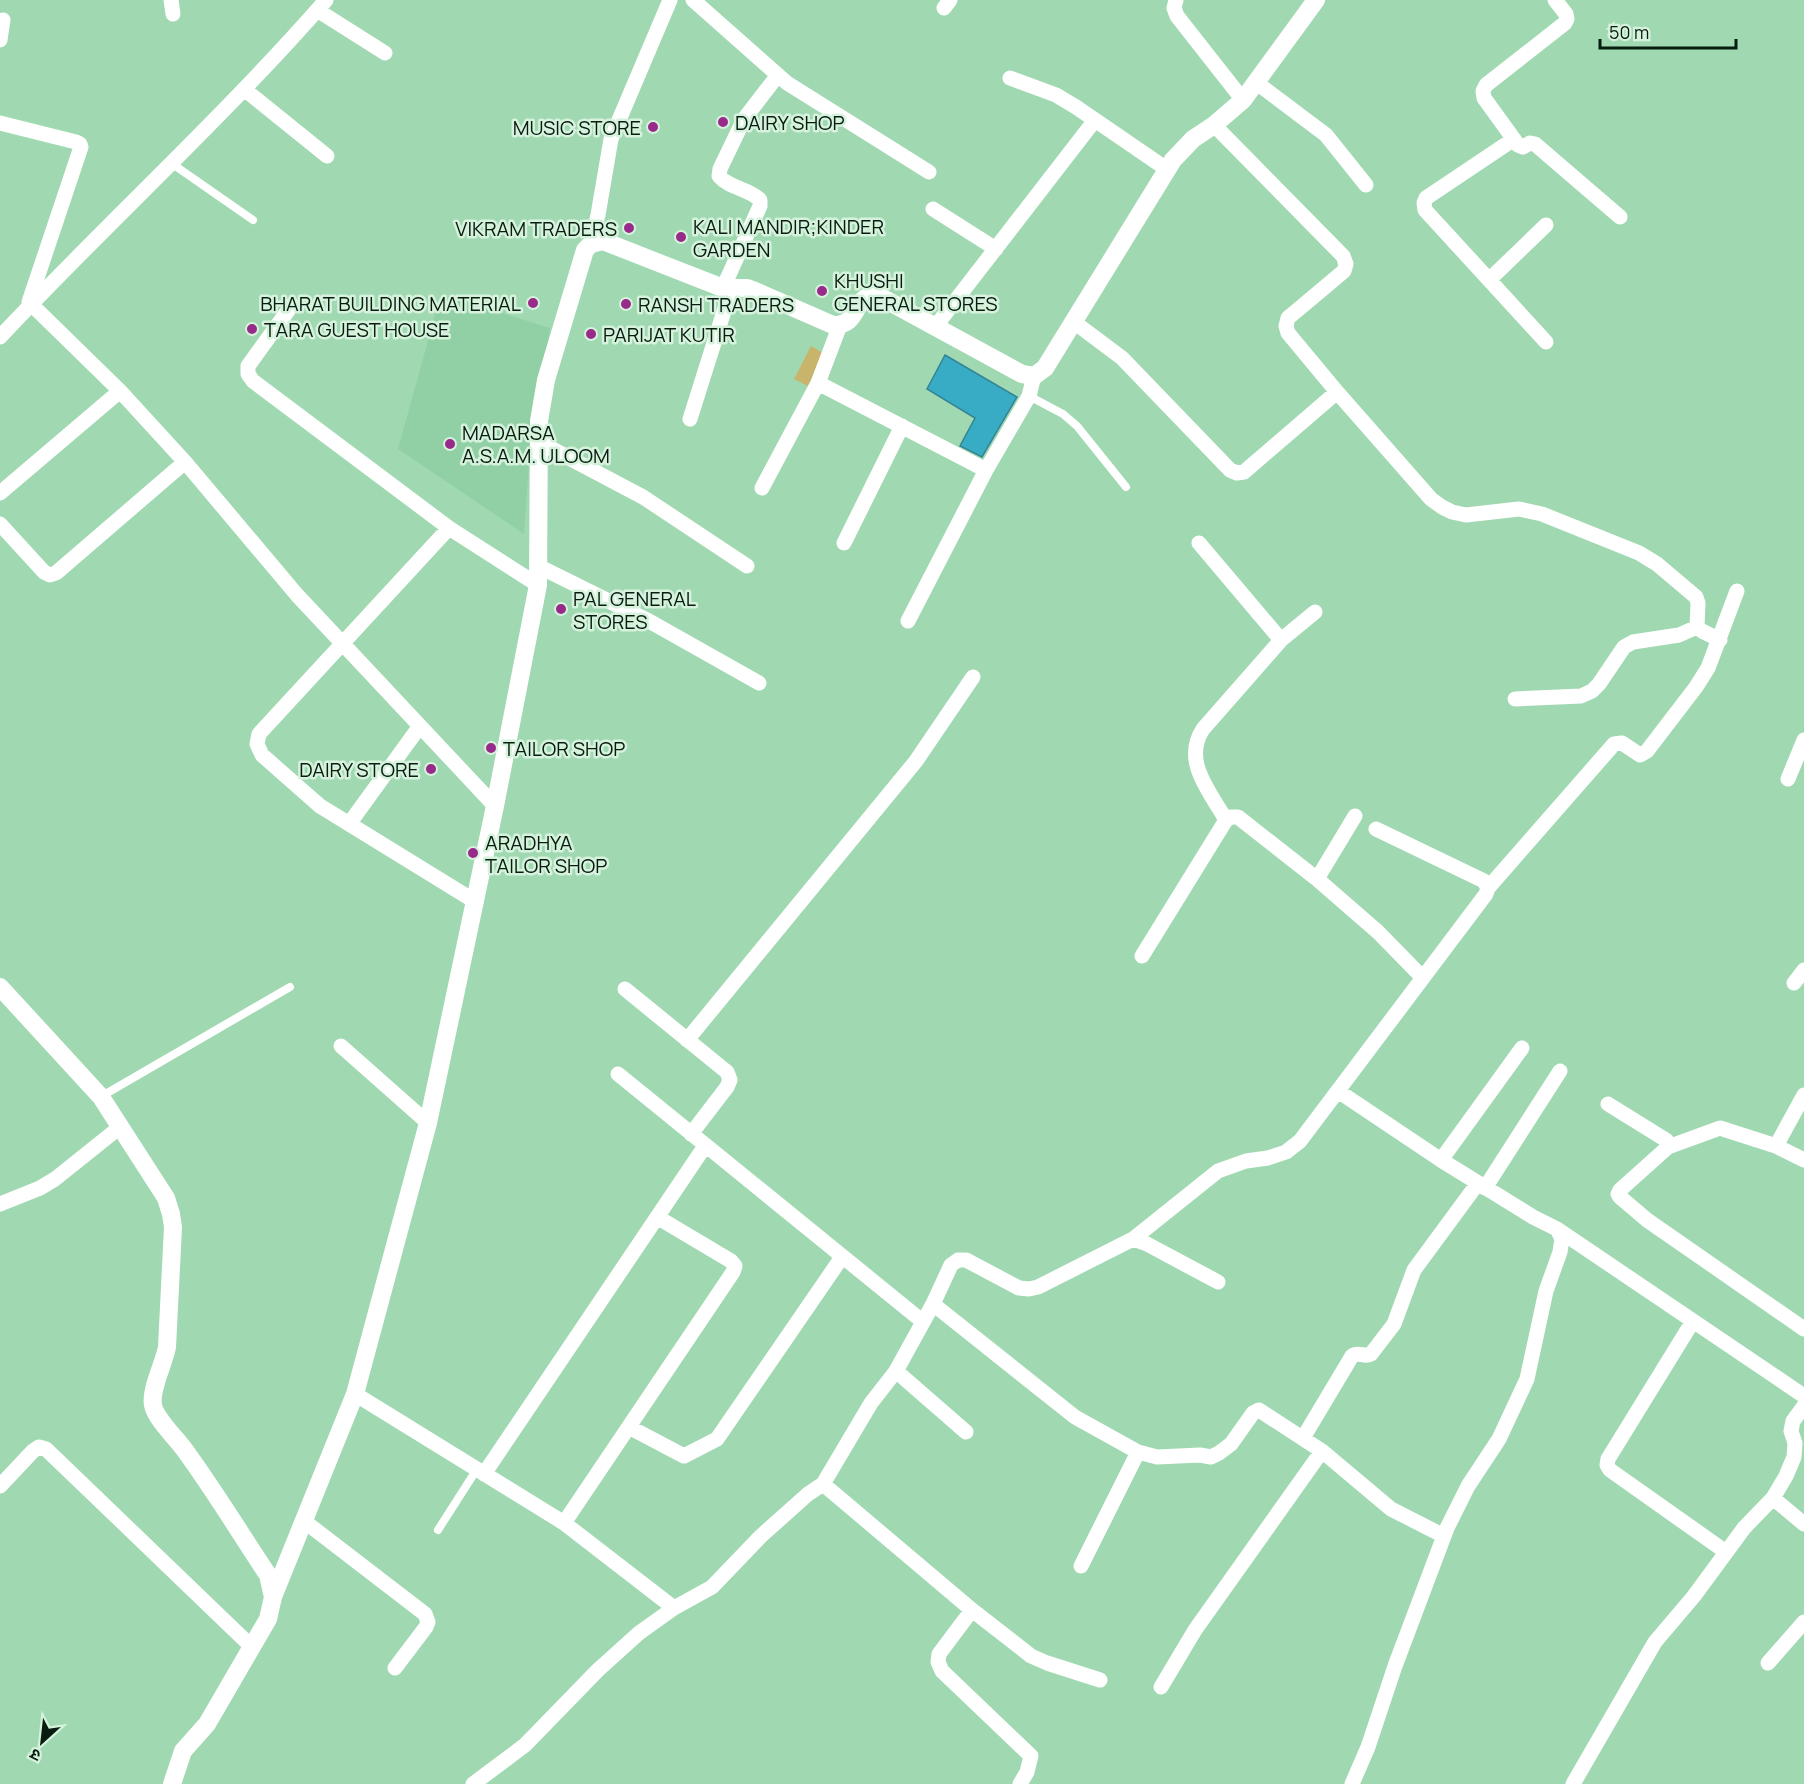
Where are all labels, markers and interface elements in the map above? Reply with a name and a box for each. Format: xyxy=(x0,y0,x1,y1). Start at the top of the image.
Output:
scale bar xyxy=(1600,12,1736,50)
text: 50 m xyxy=(1609,20,1649,44)
place label: DAIRY SHOP xyxy=(735,109,845,136)
place label: MUSIC STORE xyxy=(513,114,641,141)
marker: DAIRY SHOP xyxy=(716,115,730,129)
marker: MUSIC STORE xyxy=(646,120,660,134)
place label: KALI MANDIR;KINDER GARDEN xyxy=(693,213,884,263)
place label: VIKRAM TRADERS xyxy=(455,215,617,242)
marker: VIKRAM TRADERS xyxy=(622,221,636,235)
marker: KALI MANDIR;KINDER GARDEN xyxy=(674,230,688,244)
place label: KHUSHI GENERAL STORES xyxy=(834,267,998,317)
marker: KHUSHI GENERAL STORES xyxy=(815,284,829,298)
place label: BHARAT BUILDING MATERIAL xyxy=(260,290,521,317)
place label: RANSH TRADERS xyxy=(638,291,794,318)
marker: BHARAT BUILDING MATERIAL xyxy=(526,296,540,310)
marker: RANSH TRADERS xyxy=(619,297,633,311)
place label: TARA GUEST HOUSE xyxy=(264,316,449,343)
place label: PARIJAT KUTIR xyxy=(603,321,735,348)
marker: TARA GUEST HOUSE xyxy=(245,322,259,336)
marker: PARIJAT KUTIR xyxy=(584,327,598,341)
place label: MADARSA A.S.A.M. ULOOM xyxy=(462,419,610,469)
marker: MADARSA A.S.A.M. ULOOM xyxy=(443,437,457,451)
place label: PAL GENERAL STORES xyxy=(573,585,696,635)
marker: PAL GENERAL STORES xyxy=(554,602,568,616)
place label: TAILOR SHOP xyxy=(503,735,625,762)
marker: TAILOR SHOP xyxy=(484,741,498,755)
place label: DAIRY STORE xyxy=(299,756,419,783)
marker: DAIRY STORE xyxy=(424,762,438,776)
place label: ARADHYA TAILOR SHOP xyxy=(485,829,607,879)
marker: ARADHYA TAILOR SHOP xyxy=(466,846,480,860)
north arrow xyxy=(12,1712,72,1772)
text: उ xyxy=(25,1743,44,1767)

